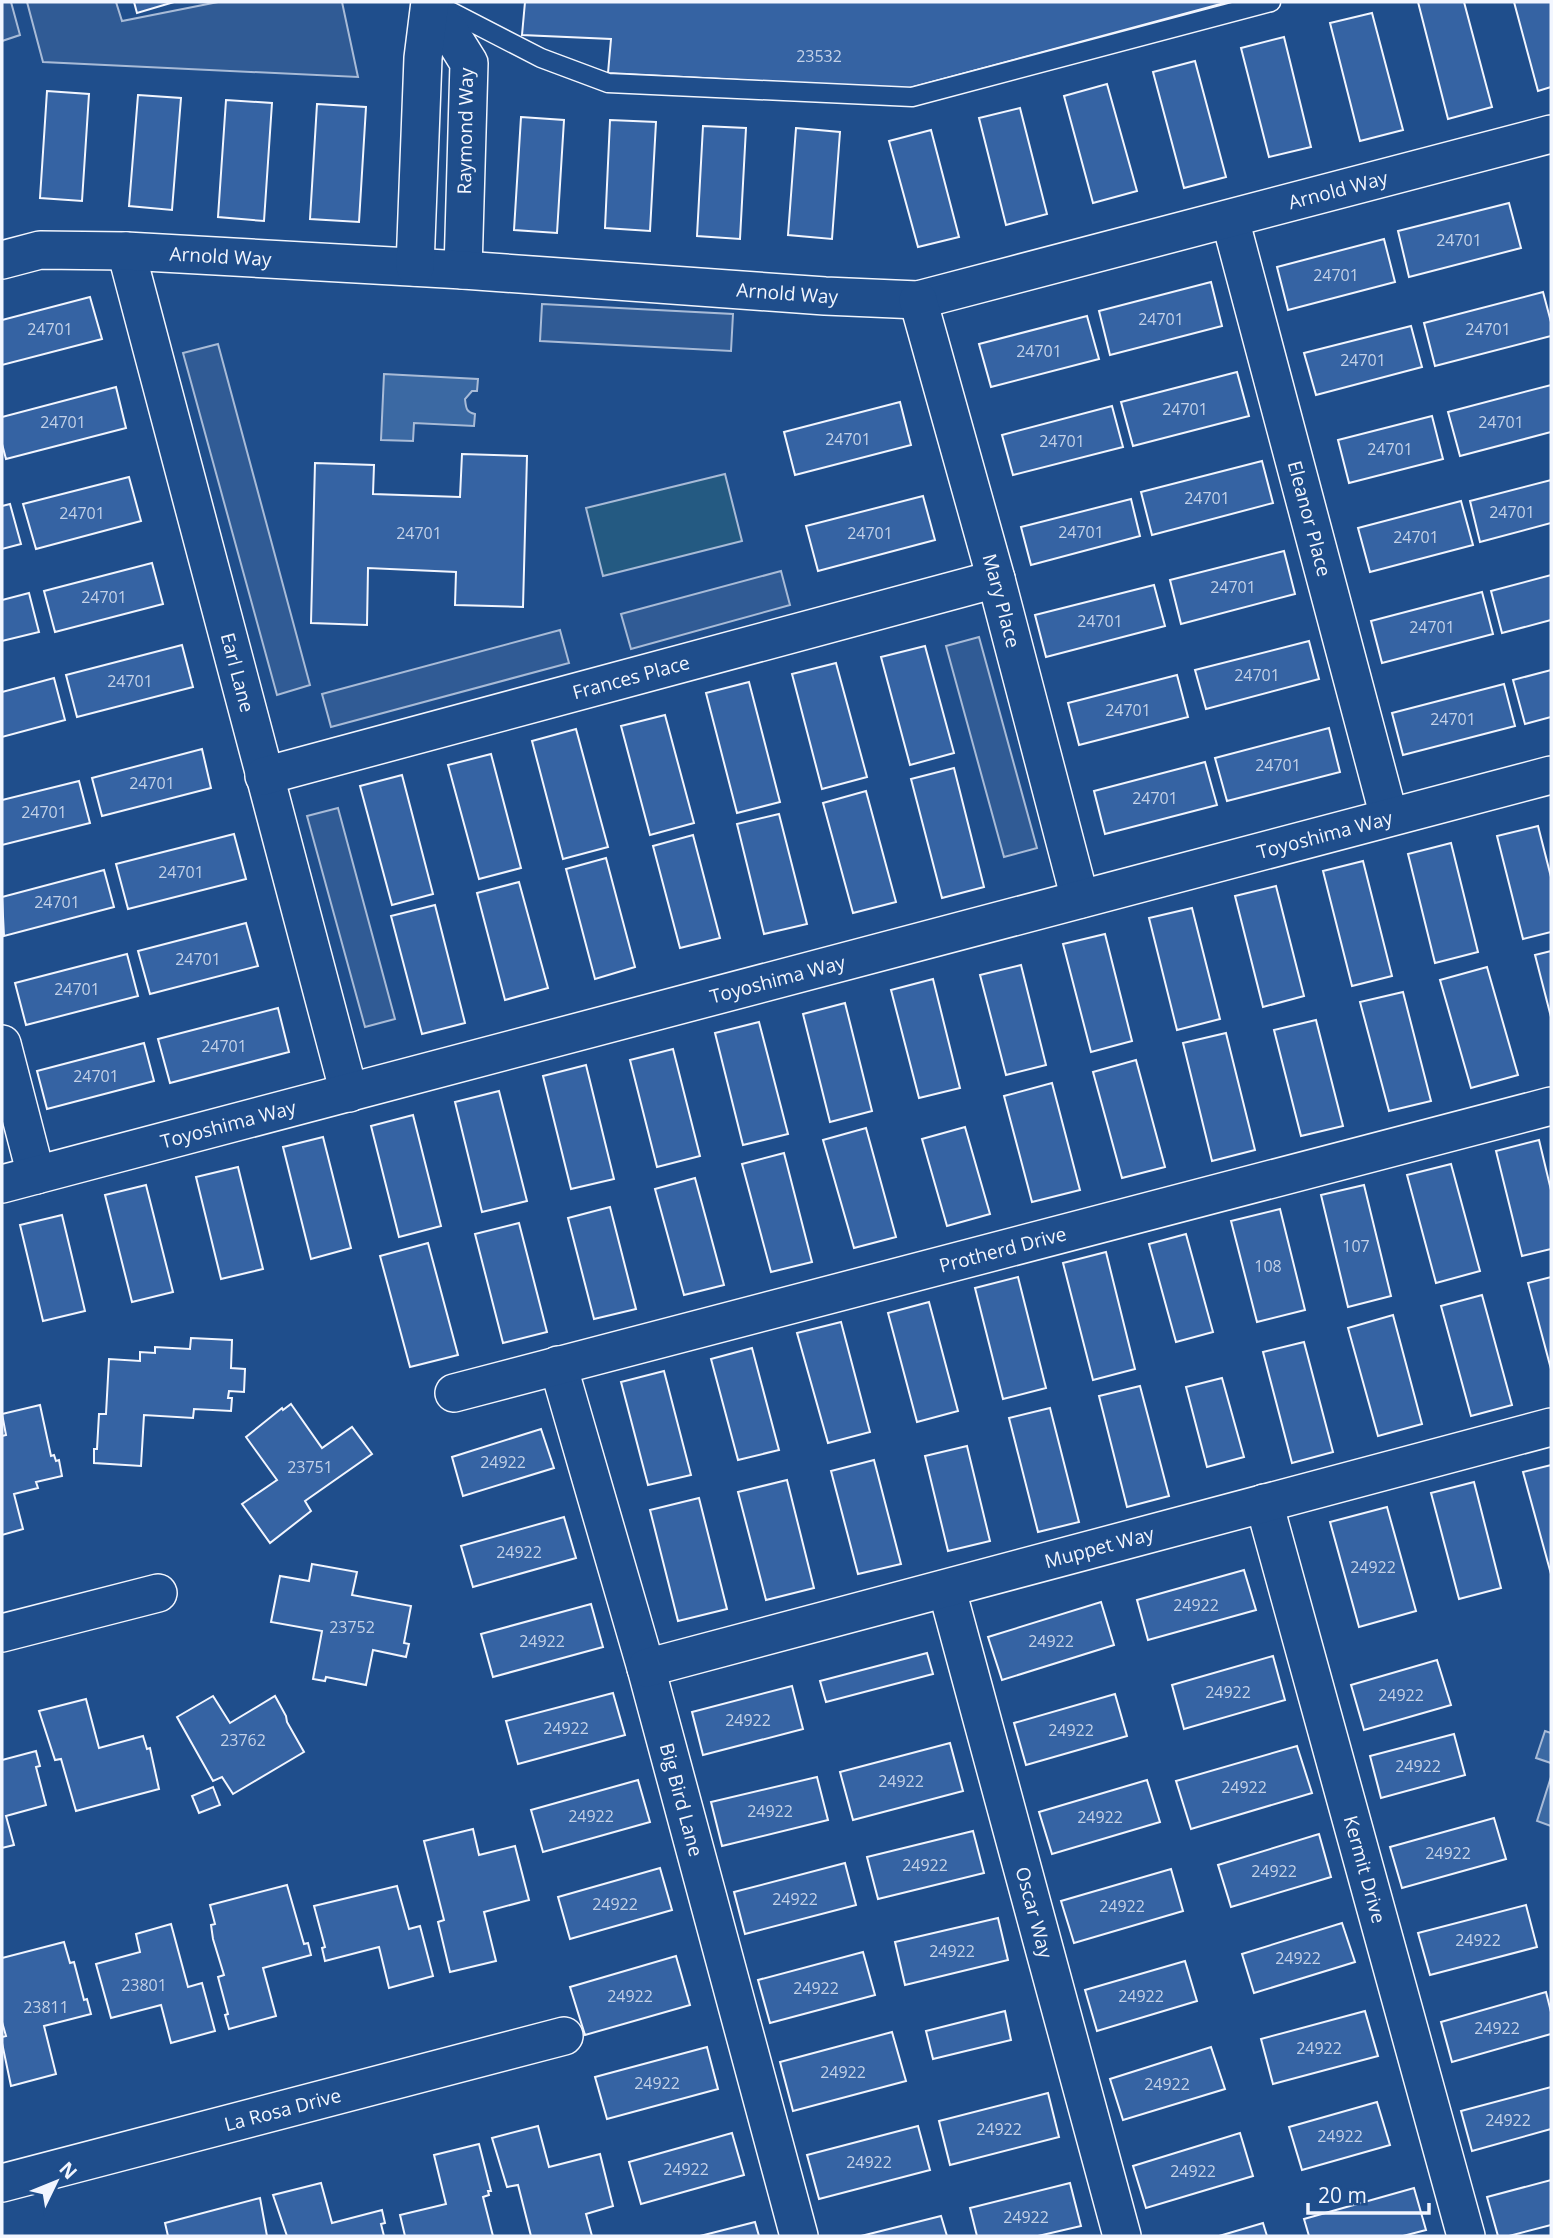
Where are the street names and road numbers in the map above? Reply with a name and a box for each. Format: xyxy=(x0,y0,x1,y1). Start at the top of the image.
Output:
street label: Raymond Way xyxy=(451,67,479,195)
street label: Arnold Way xyxy=(1285,164,1391,215)
street label: Arnold Way xyxy=(169,240,273,272)
street label: Arnold Way xyxy=(736,277,839,310)
street label: Eleanor Place xyxy=(1282,458,1338,579)
street label: Mary Place xyxy=(976,551,1026,651)
street label: Earl Lane xyxy=(215,630,261,715)
street label: Frances Place xyxy=(570,649,692,705)
street label: Toyoshima Way xyxy=(1254,804,1396,865)
street label: Toyoshima Way xyxy=(707,949,848,1010)
street label: Toyoshima Way xyxy=(158,1094,299,1155)
street label: Protherd Drive xyxy=(936,1220,1069,1279)
street label: Muppet Way xyxy=(1042,1520,1157,1574)
street label: Big Bird Lane xyxy=(654,1740,709,1859)
street label: Kermit Drive xyxy=(1338,1813,1392,1926)
street label: Oscar Way xyxy=(1010,1864,1059,1962)
street label: La Rosa Drive xyxy=(221,2082,344,2137)

